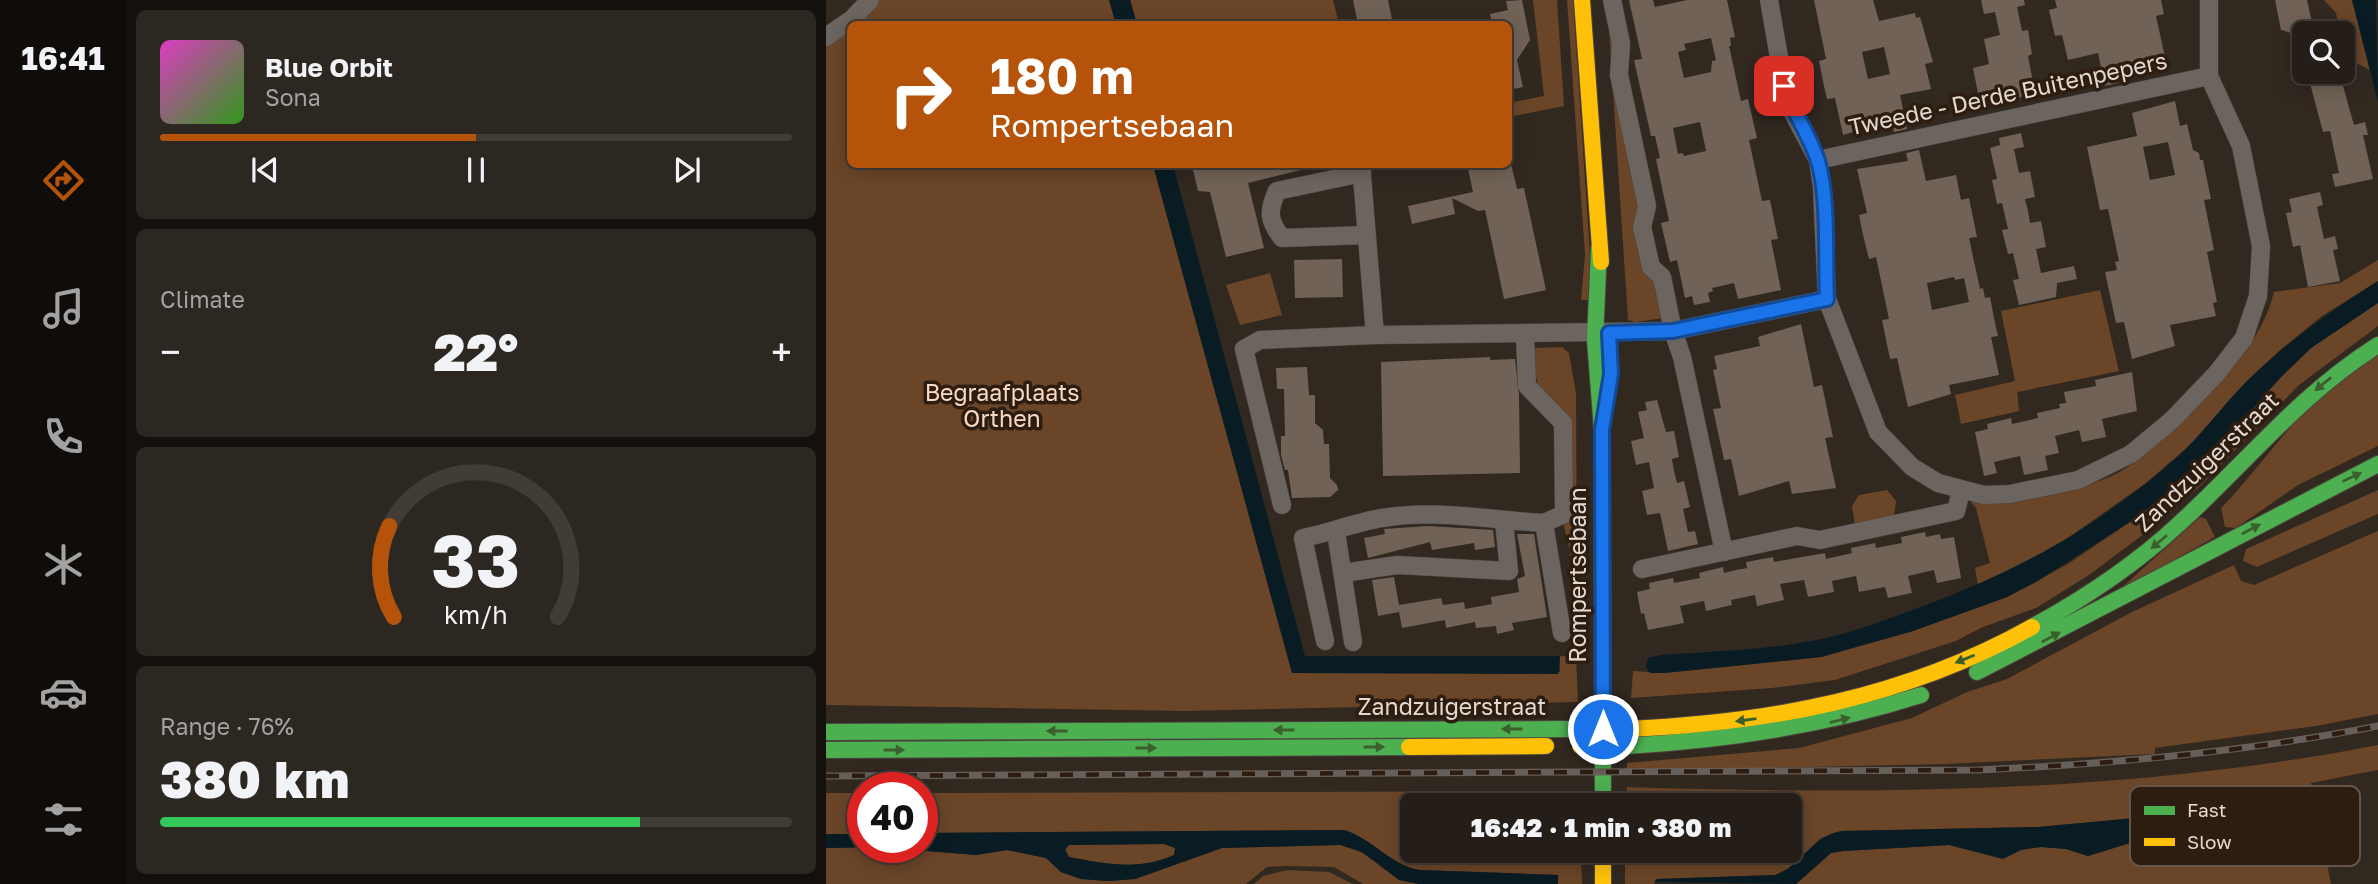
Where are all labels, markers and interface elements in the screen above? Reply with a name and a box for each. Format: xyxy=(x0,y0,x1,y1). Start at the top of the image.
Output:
map controls xyxy=(2292,21,2355,84)
button: search xyxy=(2292,21,2355,84)
text: 16:41 xyxy=(21,39,105,77)
text: 180 m xyxy=(990,46,1134,105)
street label: Tweede - Derde Buitenpepers xyxy=(1846,46,2170,140)
icon: right xyxy=(875,49,966,140)
text: Blue Orbit xyxy=(265,52,393,83)
pin xyxy=(1754,56,1814,116)
icon: arrive xyxy=(1765,67,1803,105)
text: Sona xyxy=(265,83,321,111)
text: Rompertsebaan xyxy=(990,106,1234,144)
icon: previous xyxy=(246,151,284,189)
icon: pause xyxy=(457,151,495,189)
icon: next xyxy=(668,151,706,189)
icon: directions xyxy=(39,156,88,205)
icon: music xyxy=(39,284,88,333)
text: Climate xyxy=(160,285,245,313)
text: 22° xyxy=(434,320,518,382)
text: − xyxy=(160,329,181,374)
text: + xyxy=(771,329,792,374)
one-way arrow xyxy=(2314,377,2332,392)
park label: Begraafplaats Orthen xyxy=(925,378,1079,432)
street label: Zandzuigerstraat xyxy=(2129,386,2284,537)
icon: phone xyxy=(39,412,88,461)
one-way arrow xyxy=(2342,471,2362,482)
street label: Rompertsebaan xyxy=(1563,487,1591,663)
text: 33 xyxy=(432,517,520,604)
one-way arrow xyxy=(2241,523,2261,534)
one-way arrow xyxy=(2150,534,2167,549)
icon: climate xyxy=(39,540,88,589)
text: km/h xyxy=(444,599,508,630)
one-way arrow xyxy=(2041,631,2061,643)
one-way arrow xyxy=(1954,654,1975,665)
icon: car xyxy=(39,668,88,717)
street label: Zandzuigerstraat xyxy=(1358,692,1546,720)
position arrow xyxy=(1566,692,1640,766)
text: Range · 76% xyxy=(160,712,294,740)
one-way arrow xyxy=(1829,714,1851,725)
one-way arrow xyxy=(1735,715,1757,726)
one-way arrow xyxy=(1501,723,1523,735)
one-way arrow xyxy=(1273,724,1295,736)
one-way arrow xyxy=(1046,725,1068,737)
one-way arrow xyxy=(1363,741,1385,753)
one-way arrow xyxy=(1135,743,1157,754)
one-way arrow xyxy=(883,744,905,756)
text: 380 km xyxy=(160,747,349,809)
speed limit sign: 40 xyxy=(847,772,938,863)
legend xyxy=(2130,786,2360,866)
icon: filters xyxy=(39,795,88,844)
text: Fast xyxy=(2187,798,2226,821)
text: 16:42 · 1 min · 380 m xyxy=(1471,812,1731,843)
text: Slow xyxy=(2187,830,2232,853)

